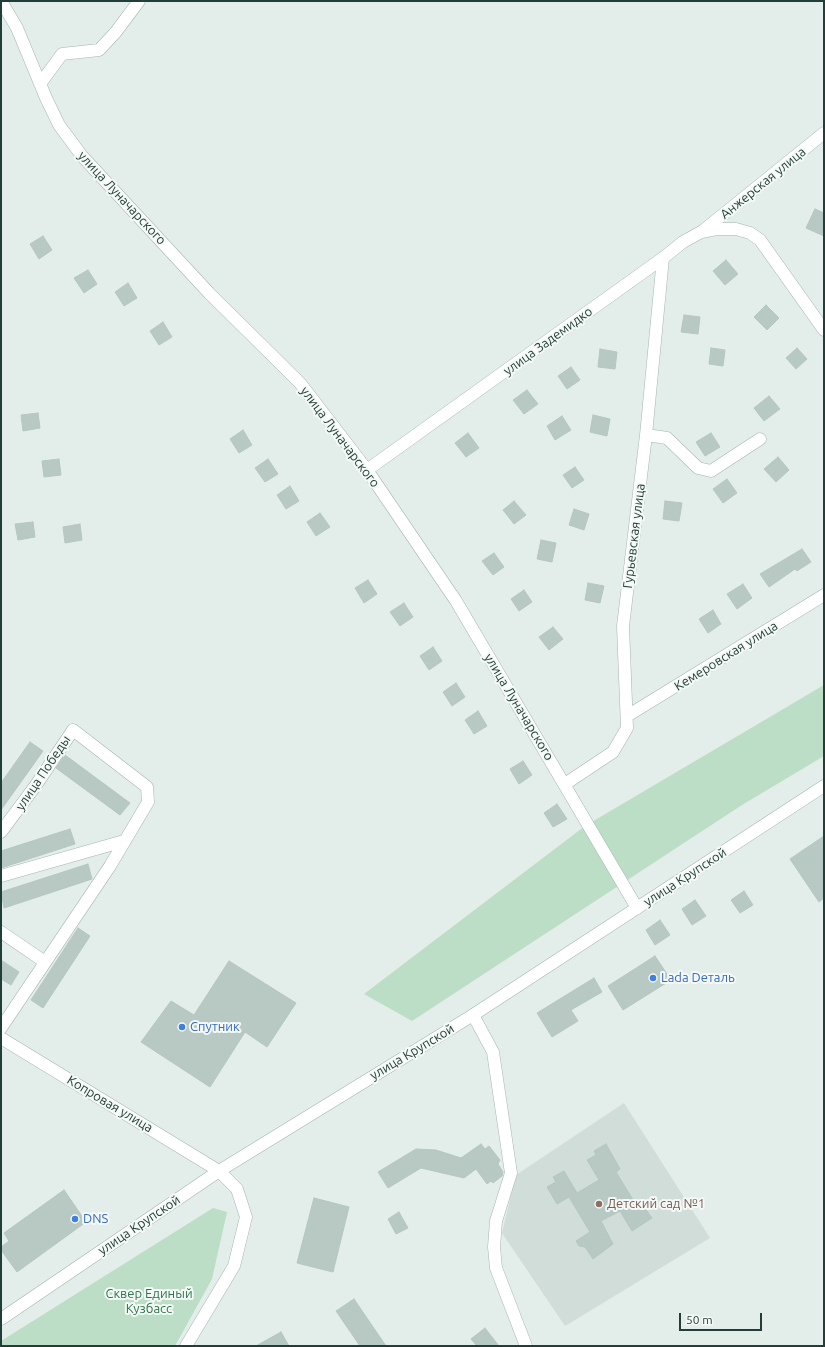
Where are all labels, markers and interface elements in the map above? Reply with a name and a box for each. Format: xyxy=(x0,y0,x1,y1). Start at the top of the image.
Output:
street label: Анжерская улица xyxy=(717,144,809,222)
street label: улица Луначарского xyxy=(75,148,169,248)
street label: улица Задемидко xyxy=(500,303,596,379)
street label: улица Луначарского xyxy=(297,384,383,490)
street label: Гурьевская улица xyxy=(620,483,648,589)
street label: Кемеровская улица xyxy=(671,618,781,694)
street label: улица Луначарского xyxy=(481,651,557,763)
street label: улица Победы xyxy=(12,732,74,814)
street label: улица Крупской xyxy=(641,844,729,910)
place label: Lada Dеталь xyxy=(661,970,735,986)
marker: Lada Dеталь xyxy=(648,973,658,983)
place label: Спутник xyxy=(190,1019,240,1035)
street label: улица Крупской xyxy=(367,1021,457,1083)
marker: Спутник xyxy=(177,1022,187,1032)
street label: Копровая улица xyxy=(64,1072,156,1136)
street label: улица Крупской xyxy=(95,1192,183,1258)
place label: Детский сад №1 xyxy=(607,1196,705,1212)
marker: Детский сад №1 xyxy=(594,1199,604,1209)
place label: DNS xyxy=(83,1211,108,1227)
marker: DNS xyxy=(70,1214,80,1224)
park label: Сквер Единый Кузбасс xyxy=(105,1286,193,1317)
scale bar xyxy=(681,1305,764,1331)
text: 50 m xyxy=(686,1313,713,1326)

